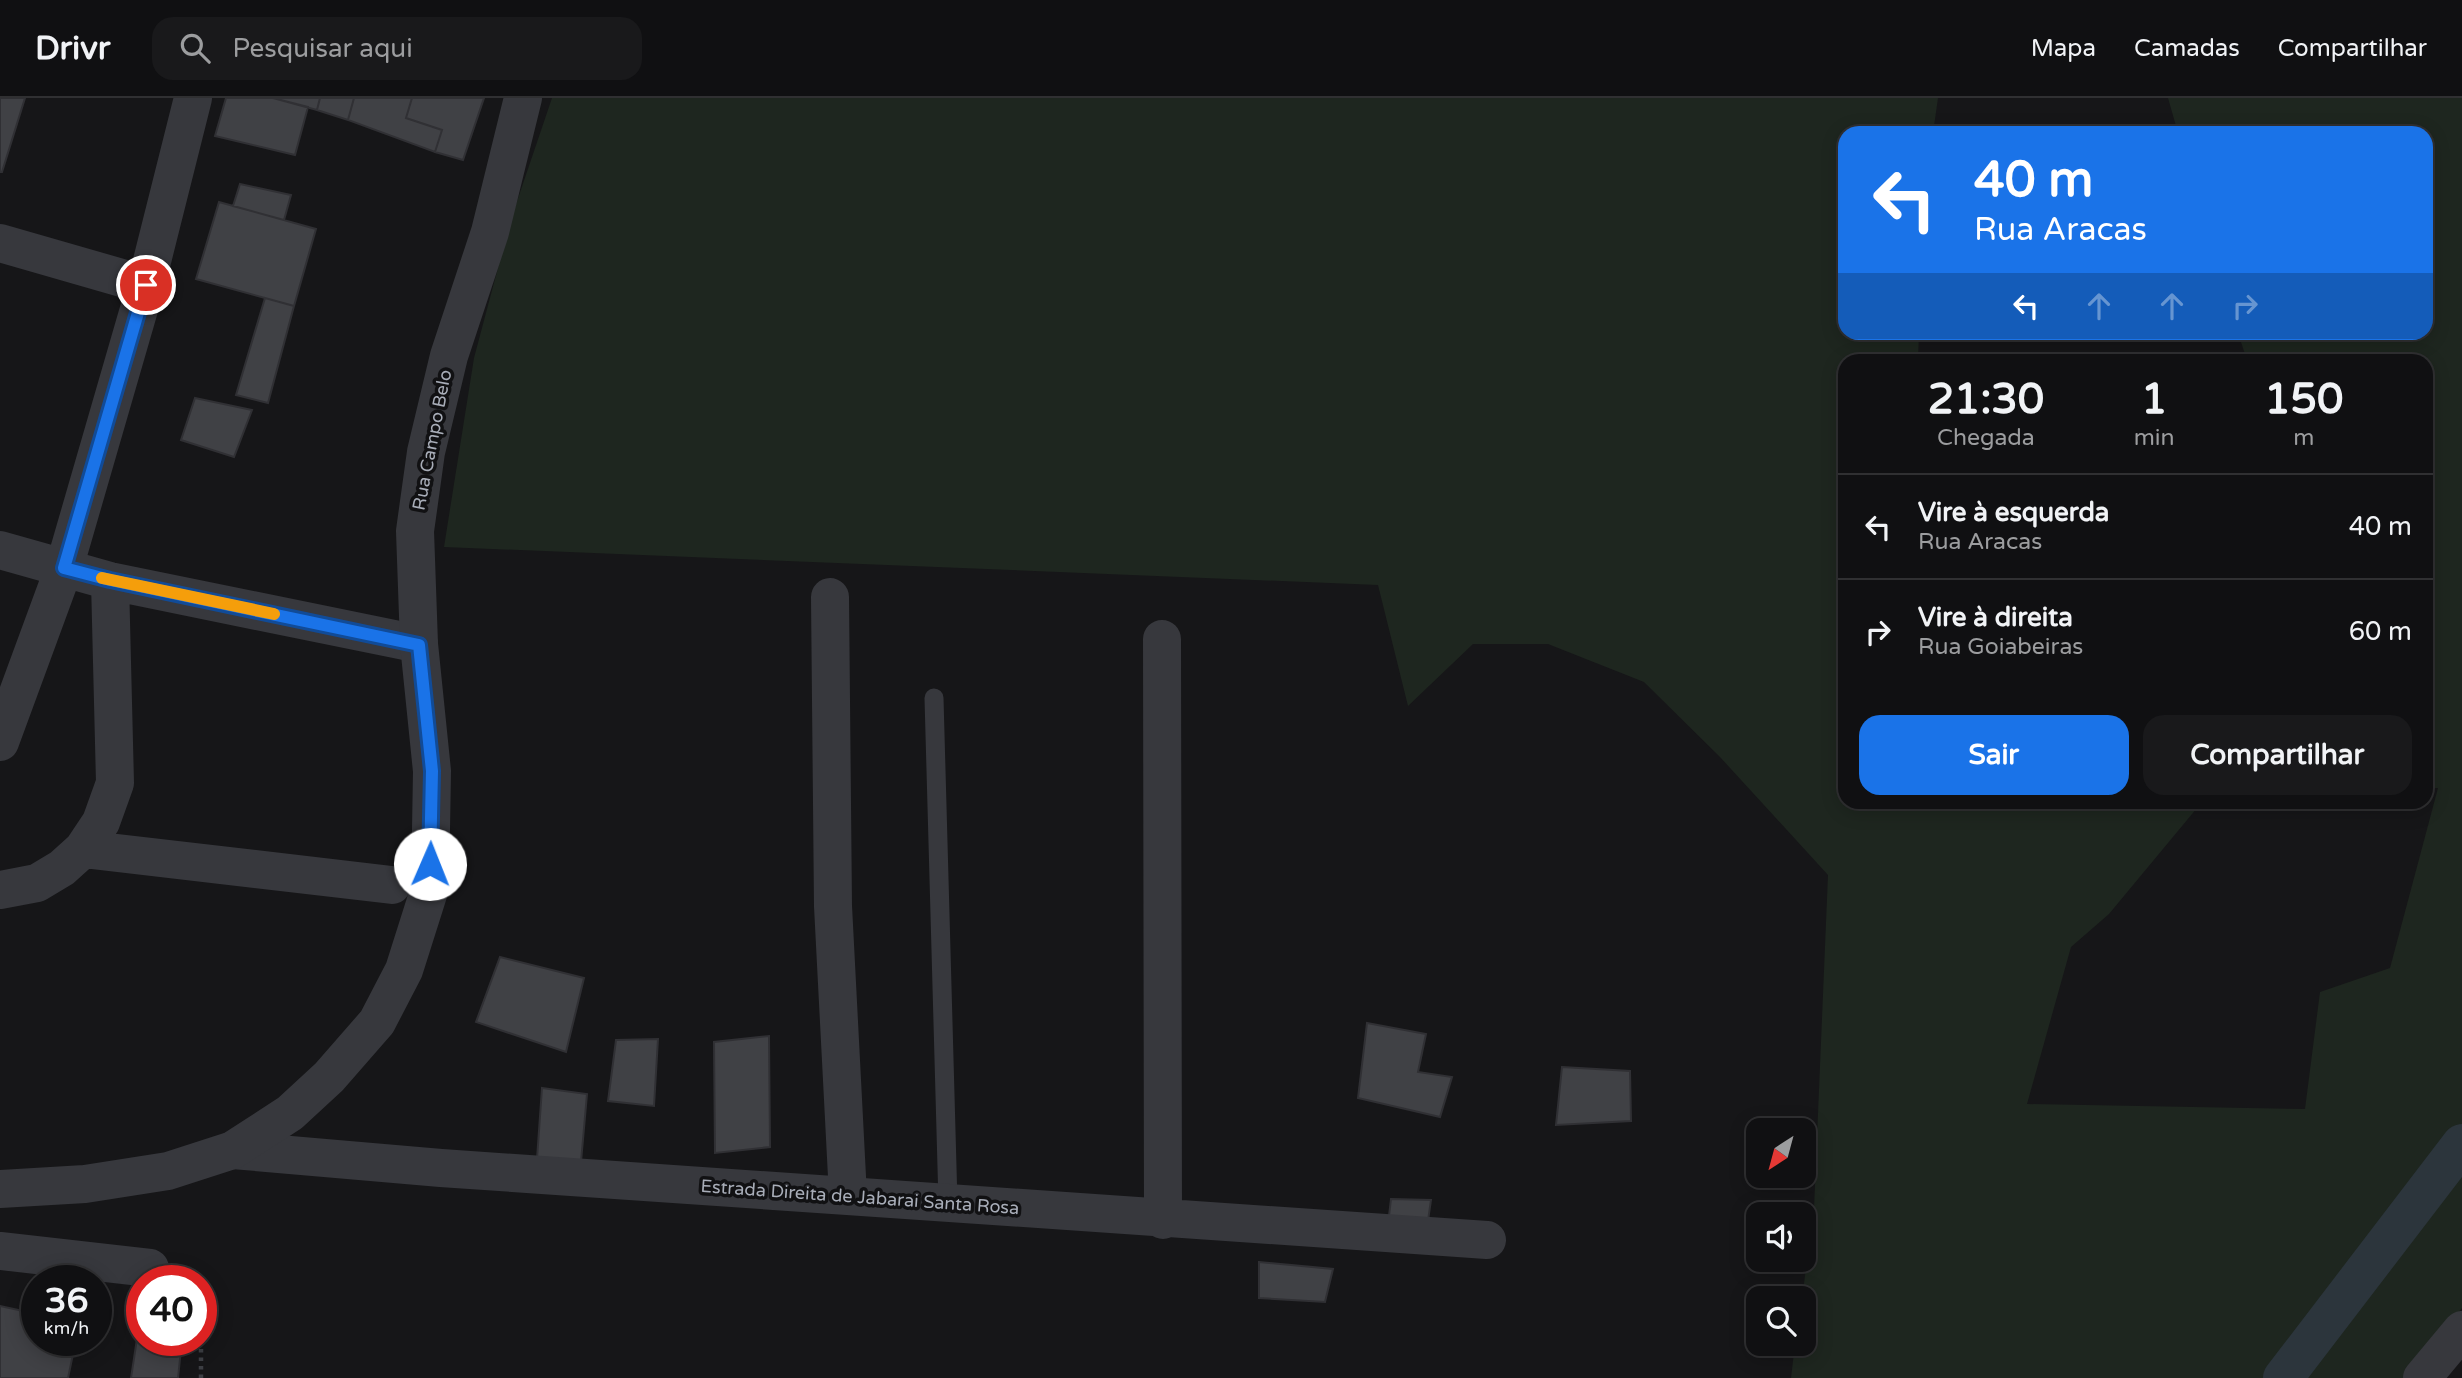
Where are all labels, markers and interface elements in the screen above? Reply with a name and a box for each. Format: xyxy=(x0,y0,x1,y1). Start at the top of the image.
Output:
search box xyxy=(152,17,642,80)
text: Drivr xyxy=(35,29,110,68)
icon: search xyxy=(176,29,214,67)
text: Pesquisar aqui xyxy=(232,33,413,64)
text: Mapa xyxy=(2031,34,2096,63)
text: Camadas xyxy=(2134,34,2240,63)
text: Compartilhar xyxy=(2278,34,2427,63)
text: 40 m xyxy=(1974,151,2093,210)
icon: left xyxy=(1859,154,1950,245)
text: Rua Aracas xyxy=(1974,211,2147,249)
pin xyxy=(116,255,176,315)
icon: arrive xyxy=(127,266,165,304)
icon: left xyxy=(2007,287,2045,325)
icon: ahead xyxy=(2080,287,2118,325)
icon: ahead xyxy=(2153,287,2191,325)
icon: right xyxy=(2226,287,2264,325)
street label: Rua Campo Belo xyxy=(408,368,456,512)
text: 21:30 xyxy=(1928,374,2044,425)
text: 1 xyxy=(2141,374,2167,425)
text: 150 xyxy=(2264,374,2343,425)
text: Chegada xyxy=(1937,424,2035,452)
text: min xyxy=(2134,424,2175,452)
text: m xyxy=(2293,424,2314,452)
text: Vire à esquerda xyxy=(1918,497,2109,528)
icon: left xyxy=(1859,508,1897,546)
text: 40 m xyxy=(2349,511,2412,542)
text: Rua Aracas xyxy=(1918,528,2042,556)
text: Vire à direita xyxy=(1918,602,2073,633)
icon: right xyxy=(1859,613,1897,651)
text: 60 m xyxy=(2349,616,2412,647)
text: Rua Goiabeiras xyxy=(1918,633,2083,661)
button: Sair xyxy=(1859,715,2129,795)
button: Compartilhar xyxy=(2143,715,2412,795)
position arrow xyxy=(393,827,467,901)
north arrow xyxy=(1746,1118,1816,1188)
map controls xyxy=(1746,1118,1816,1356)
street label: Estrada Direita de Jabarai Santa Rosa xyxy=(700,1175,1020,1219)
button: sound xyxy=(1746,1202,1816,1272)
speed limit sign: 40 xyxy=(126,1265,217,1356)
text: 36 xyxy=(45,1280,88,1322)
button: search xyxy=(1746,1286,1816,1356)
text: km/h xyxy=(44,1317,89,1339)

